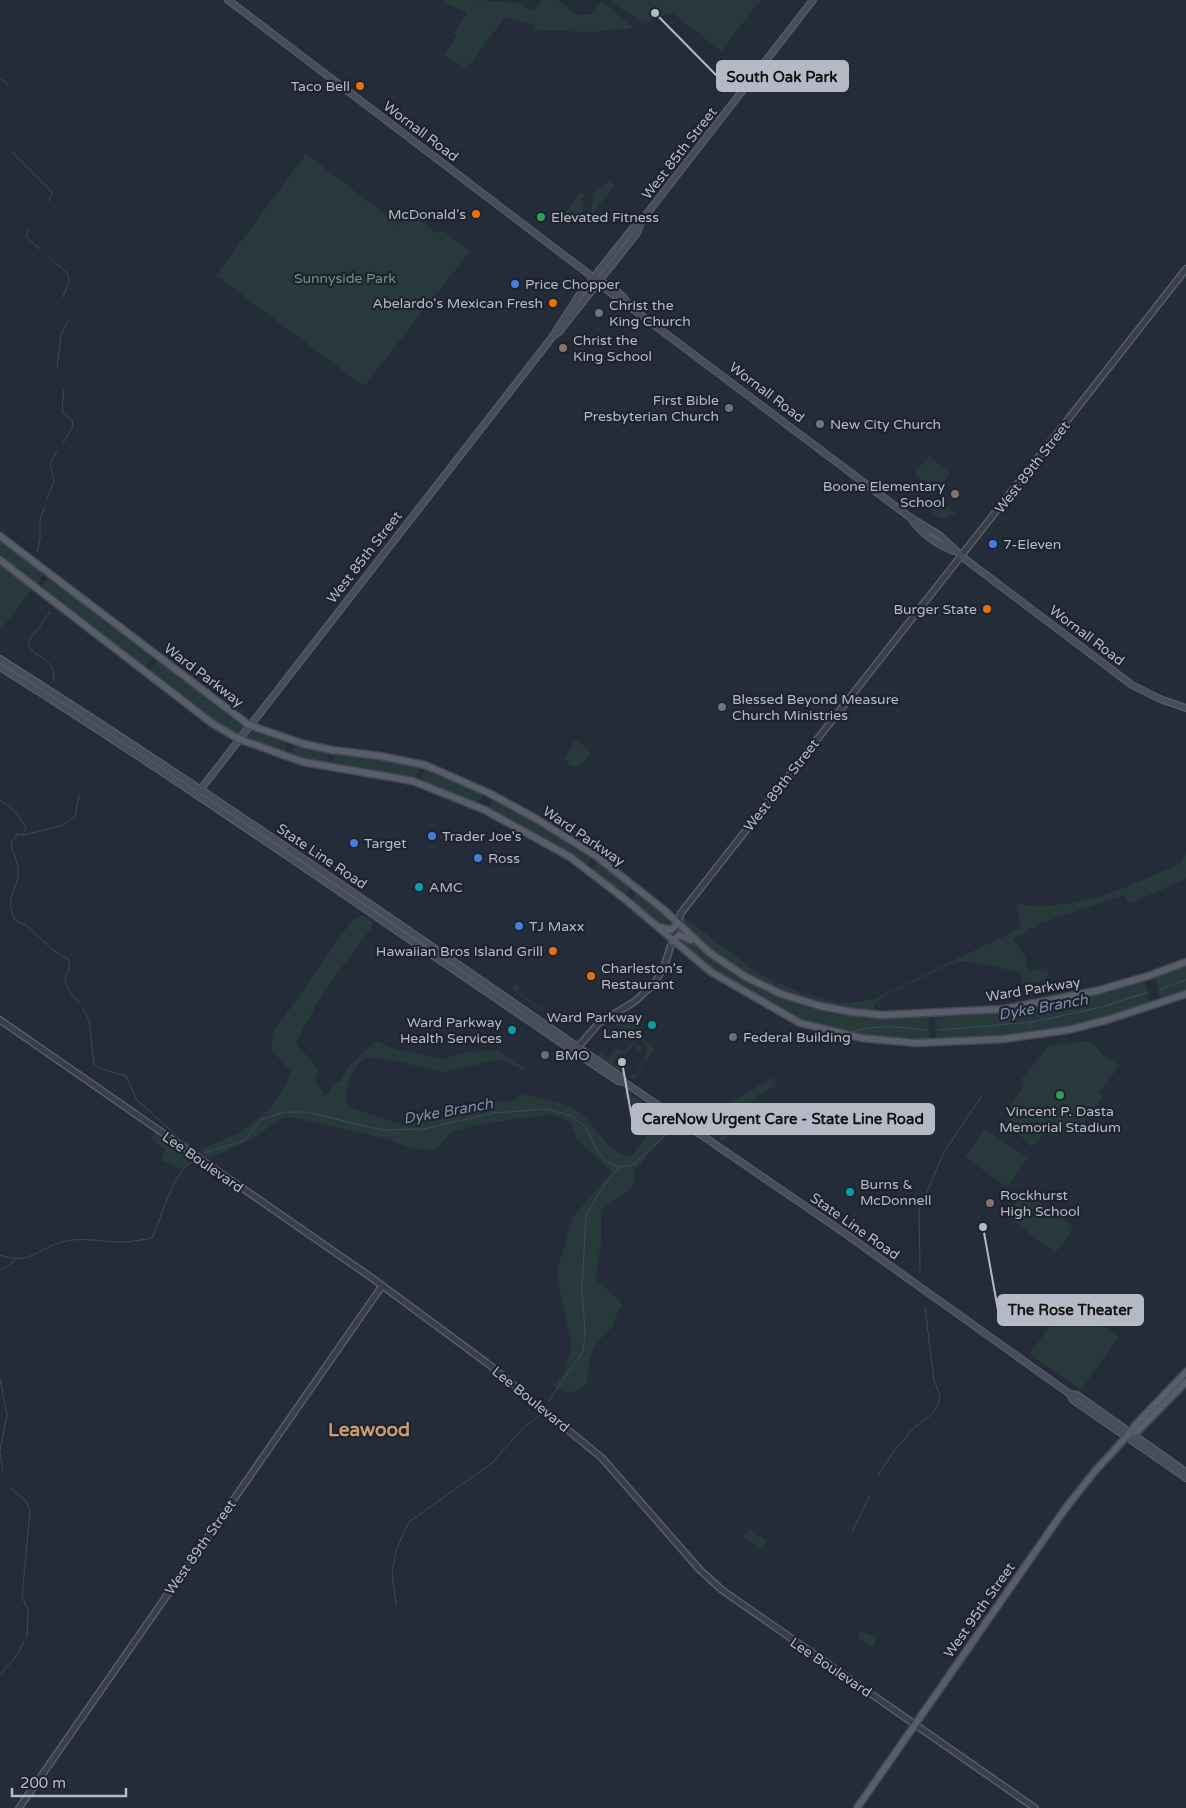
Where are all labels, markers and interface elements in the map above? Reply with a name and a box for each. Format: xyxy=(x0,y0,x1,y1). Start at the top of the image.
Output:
callout: South Oak Park xyxy=(717,61,848,91)
text: South Oak Park xyxy=(727,68,837,86)
place label: Taco Bell xyxy=(291,78,350,95)
marker: Taco Bell xyxy=(354,80,366,92)
street label: Wornall Road xyxy=(380,98,462,165)
street label: West 85th Street xyxy=(638,103,721,203)
place label: McDonald's xyxy=(388,206,466,223)
marker: McDonald's xyxy=(470,208,482,220)
place label: Elevated Fitness xyxy=(551,209,659,226)
marker: Elevated Fitness xyxy=(535,211,547,223)
park label: Sunnyside Park xyxy=(294,270,396,287)
place label: Price Chopper xyxy=(525,276,620,293)
marker: Price Chopper xyxy=(509,278,521,290)
place label: Abelardo's Mexican Fresh xyxy=(373,295,543,312)
marker: Abelardo's Mexican Fresh xyxy=(547,297,559,309)
place label: Christ the King Church xyxy=(609,297,691,330)
marker: Christ the King Church xyxy=(593,307,605,319)
place label: Christ the King School xyxy=(573,332,652,365)
marker: Christ the King School xyxy=(557,342,569,354)
street label: Wornall Road xyxy=(726,359,808,426)
place label: First Bible Presbyterian Church xyxy=(583,392,719,425)
marker: First Bible Presbyterian Church xyxy=(723,402,735,414)
place label: New City Church xyxy=(830,416,941,433)
street label: West 89th Street xyxy=(991,417,1074,517)
marker: New City Church xyxy=(814,418,826,430)
place label: Boone Elementary School xyxy=(823,478,945,511)
marker: Boone Elementary School xyxy=(949,488,961,500)
street label: West 85th Street xyxy=(323,507,406,607)
place label: 7-Eleven xyxy=(1003,536,1061,553)
marker: 7-Eleven xyxy=(987,538,999,550)
place label: Burger State xyxy=(893,601,977,618)
street label: Wornall Road xyxy=(1046,602,1128,669)
marker: Burger State xyxy=(981,603,993,615)
street label: Ward Parkway xyxy=(161,640,247,711)
place label: Blessed Beyond Measure Church Ministries xyxy=(732,691,899,724)
marker: Blessed Beyond Measure Church Ministries xyxy=(716,701,728,713)
street label: West 89th Street xyxy=(740,735,823,835)
street label: Ward Parkway xyxy=(539,803,628,870)
street label: State Line Road xyxy=(273,820,370,893)
place label: Trader Joe's xyxy=(442,828,522,845)
marker: Trader Joe's xyxy=(426,830,438,842)
place label: Target xyxy=(364,835,407,852)
marker: Target xyxy=(348,837,360,849)
place label: Ross xyxy=(488,850,520,867)
marker: Ross xyxy=(472,852,484,864)
place label: AMC xyxy=(429,879,463,896)
marker: AMC xyxy=(413,881,425,893)
place label: TJ Maxx xyxy=(529,918,584,935)
marker: TJ Maxx xyxy=(513,920,525,932)
place label: Hawaiian Bros Island Grill xyxy=(376,943,543,960)
marker: Hawaiian Bros Island Grill xyxy=(547,945,559,957)
place label: Charleston's Restaurant xyxy=(601,960,683,993)
marker: Charleston's Restaurant xyxy=(585,970,597,982)
street label: Ward Parkway xyxy=(985,974,1082,1005)
water label: Dyke Branch xyxy=(997,990,1090,1024)
place label: Ward Parkway Lanes xyxy=(547,1009,642,1042)
place label: Ward Parkway Health Services xyxy=(400,1014,502,1047)
marker: Ward Parkway Lanes xyxy=(646,1019,658,1031)
marker: Ward Parkway Health Services xyxy=(506,1024,518,1036)
place label: Federal Building xyxy=(743,1029,851,1046)
marker: Federal Building xyxy=(727,1031,739,1043)
place label: BMO xyxy=(555,1047,590,1064)
marker: BMO xyxy=(539,1049,551,1061)
marker: Vincent P. Dasta Memorial Stadium xyxy=(1054,1089,1066,1101)
water label: Dyke Branch xyxy=(402,1094,495,1128)
place label: Vincent P. Dasta Memorial Stadium xyxy=(999,1103,1121,1136)
callout: CareNow Urgent Care - State Line Road xyxy=(632,1104,934,1134)
text: CareNow Urgent Care - State Line Road xyxy=(642,1110,924,1129)
street label: Lee Boulevard xyxy=(159,1128,246,1197)
place label: Burns & McDonnell xyxy=(860,1176,932,1209)
marker: Burns & McDonnell xyxy=(844,1186,856,1198)
place label: Rockhurst High School xyxy=(1000,1187,1080,1220)
street label: State Line Road xyxy=(807,1189,903,1263)
marker: Rockhurst High School xyxy=(984,1197,996,1209)
callout: The Rose Theater xyxy=(998,1295,1143,1325)
text: The Rose Theater xyxy=(1007,1301,1133,1319)
street label: Lee Boulevard xyxy=(489,1363,573,1436)
district label: Leawood xyxy=(328,1419,410,1441)
street label: West 89th Street xyxy=(161,1496,240,1598)
street label: West 95th Street xyxy=(940,1559,1019,1661)
street label: Lee Boulevard xyxy=(787,1634,875,1701)
scale bar xyxy=(12,1766,126,1798)
text: 200 m xyxy=(20,1774,66,1792)

